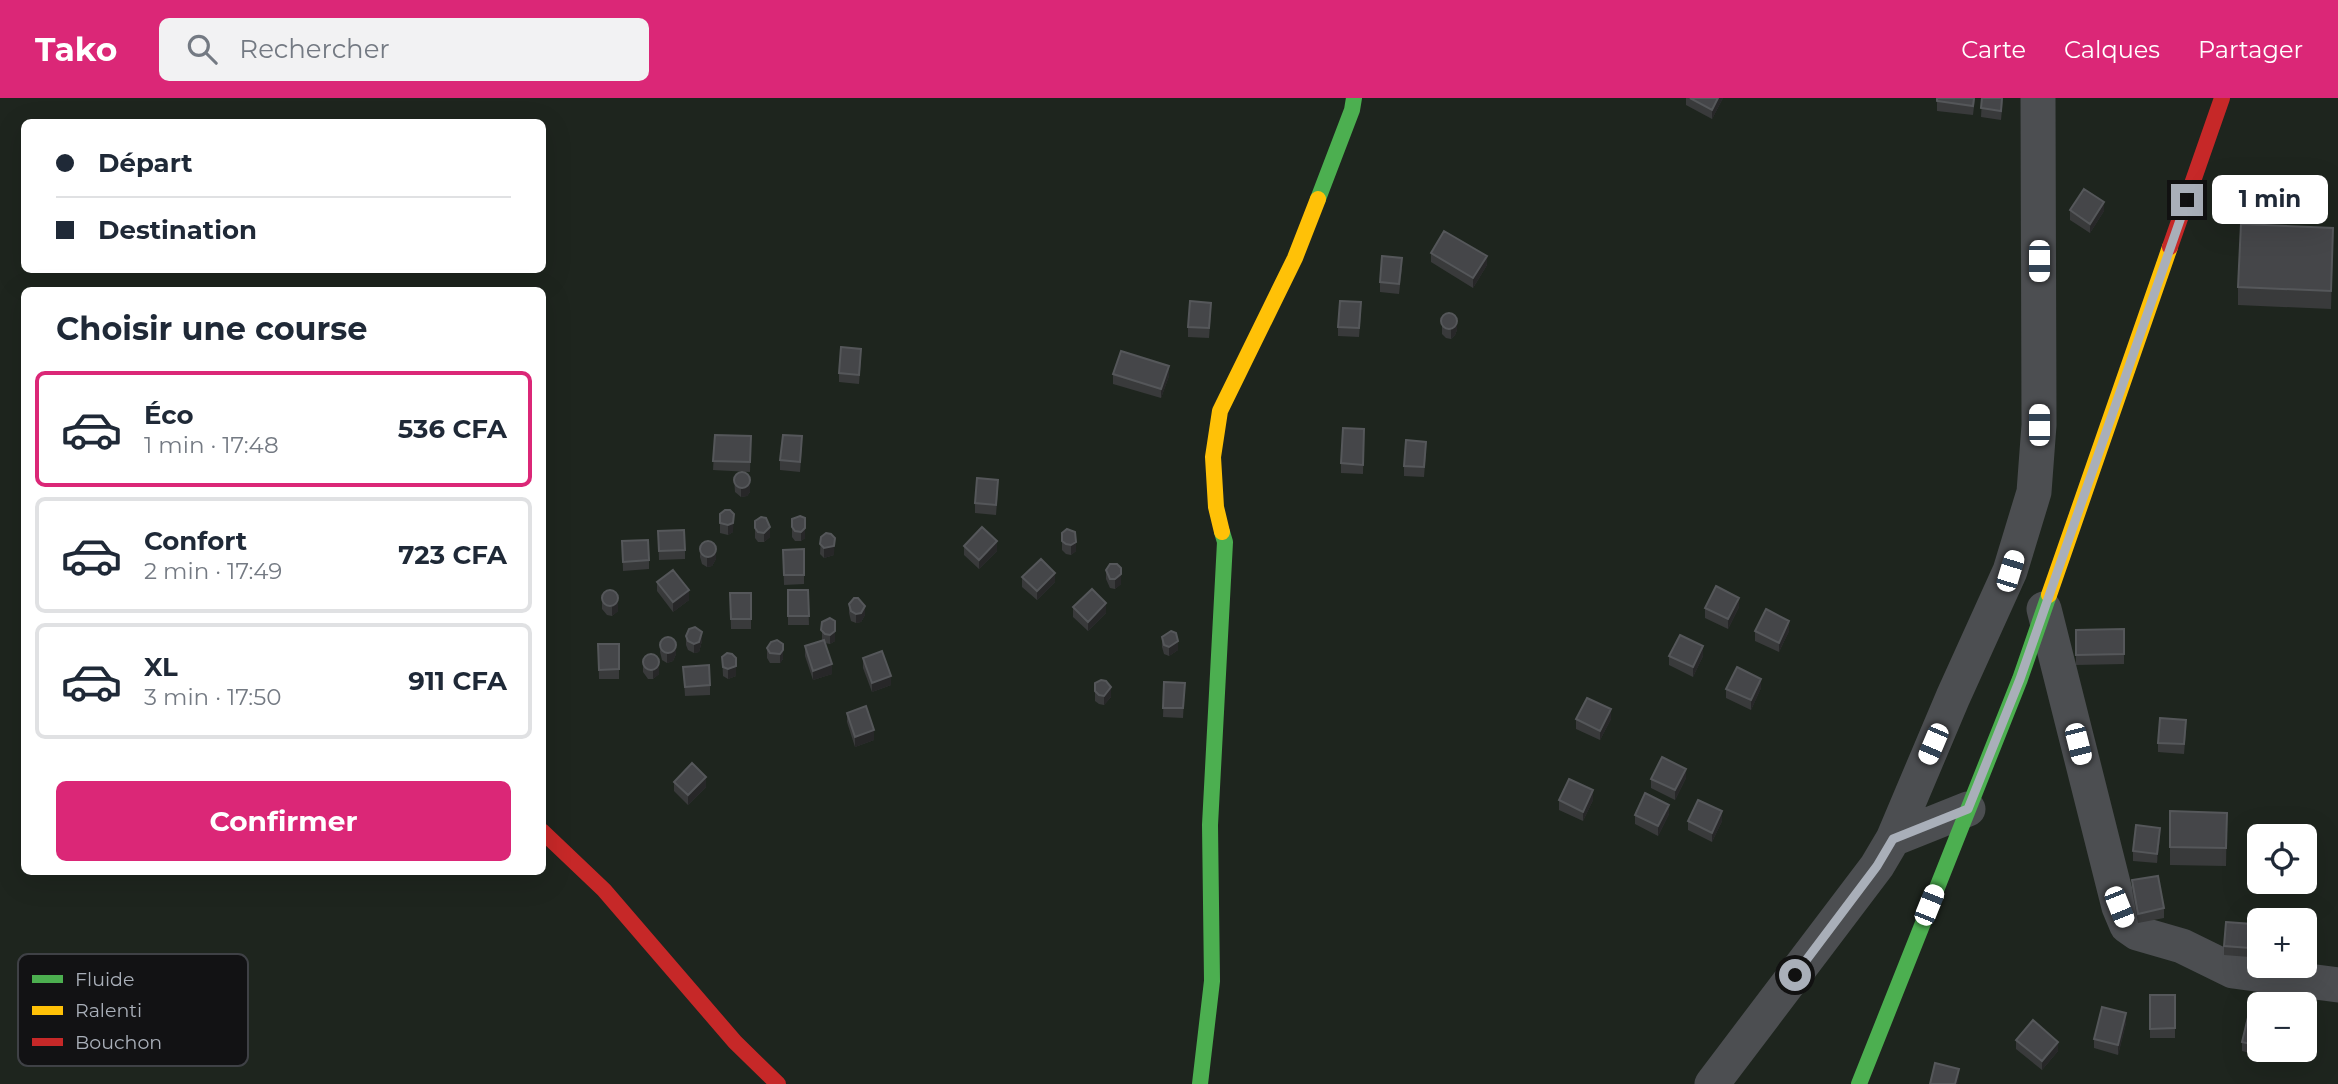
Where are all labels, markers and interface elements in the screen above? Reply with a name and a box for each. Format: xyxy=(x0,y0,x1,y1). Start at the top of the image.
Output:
search box xyxy=(159,18,649,81)
text: Tako xyxy=(35,29,117,69)
icon: search xyxy=(183,30,221,68)
text: Rechercher xyxy=(239,33,390,65)
text: Carte xyxy=(1961,35,2026,64)
text: Calques xyxy=(2064,35,2160,64)
text: Partager xyxy=(2198,35,2303,64)
text: Départ xyxy=(98,147,193,179)
callout: 1 min xyxy=(2212,176,2327,224)
route end xyxy=(2171,184,2203,216)
text: 1 min xyxy=(2239,185,2301,213)
text: Destination xyxy=(98,214,257,246)
car xyxy=(2029,240,2050,282)
text: Choisir une course xyxy=(56,309,368,348)
icon: car xyxy=(60,398,123,461)
text: Éco xyxy=(144,399,194,431)
car xyxy=(2029,404,2050,446)
text: 536 CFA xyxy=(398,413,507,445)
text: 1 min · 17:48 xyxy=(144,431,279,459)
icon: car xyxy=(60,524,123,587)
text: Confort xyxy=(144,525,247,557)
text: 723 CFA xyxy=(398,539,507,571)
car xyxy=(1994,548,2027,594)
text: 2 min · 17:49 xyxy=(144,557,282,585)
icon: car xyxy=(60,650,123,713)
text: XL xyxy=(144,651,178,683)
text: 911 CFA xyxy=(408,665,507,697)
text: 3 min · 17:50 xyxy=(144,683,282,711)
car xyxy=(1916,721,1951,767)
car xyxy=(2063,721,2094,767)
button: Confirmer xyxy=(56,781,511,861)
map controls xyxy=(2247,824,2317,1062)
button: locate xyxy=(2247,824,2317,894)
car xyxy=(1912,882,1947,928)
car xyxy=(2102,884,2137,930)
button: + xyxy=(2247,908,2317,978)
legend xyxy=(18,954,248,1066)
route start xyxy=(1779,959,1811,991)
text: Fluide xyxy=(75,968,134,991)
button: − xyxy=(2247,992,2317,1062)
text: Ralenti xyxy=(75,999,142,1022)
text: Bouchon xyxy=(75,1031,162,1054)

